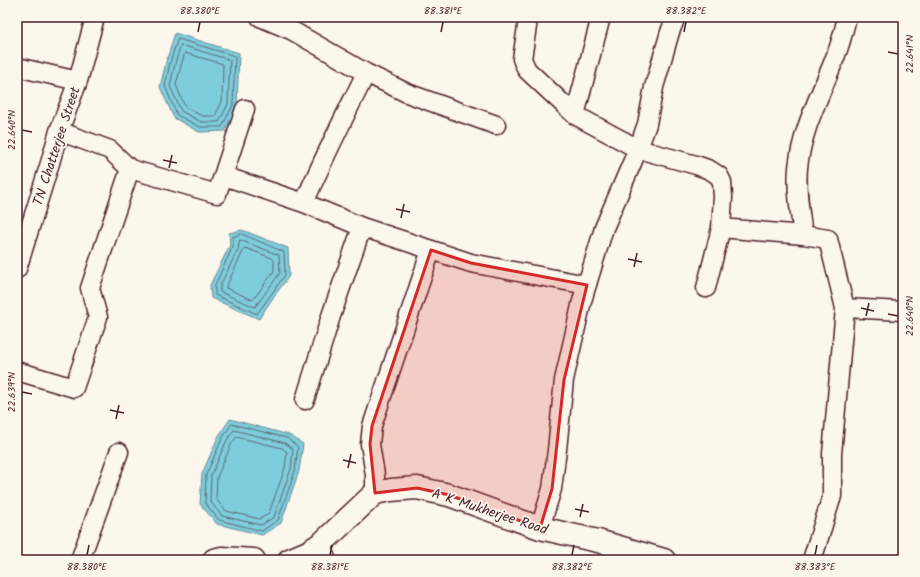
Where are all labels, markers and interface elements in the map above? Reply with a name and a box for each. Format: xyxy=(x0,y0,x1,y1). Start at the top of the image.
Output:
text: 88.380°E xyxy=(180,3,221,19)
text: 88.381°E xyxy=(424,3,463,19)
text: 88.382°E xyxy=(665,3,708,19)
text: 22.641°N xyxy=(902,35,918,73)
street label: TN Chatterjee Street xyxy=(27,83,87,209)
text: 22.640°N xyxy=(4,110,20,150)
text: 22.640°N xyxy=(902,296,918,336)
text: 22.639°N xyxy=(4,372,20,412)
street label: A K Mukherjee Road xyxy=(429,483,551,541)
text: 88.380°E xyxy=(67,559,108,575)
text: 88.381°E xyxy=(311,559,350,575)
text: 88.382°E xyxy=(551,559,594,575)
text: 88.383°E xyxy=(794,559,837,575)

